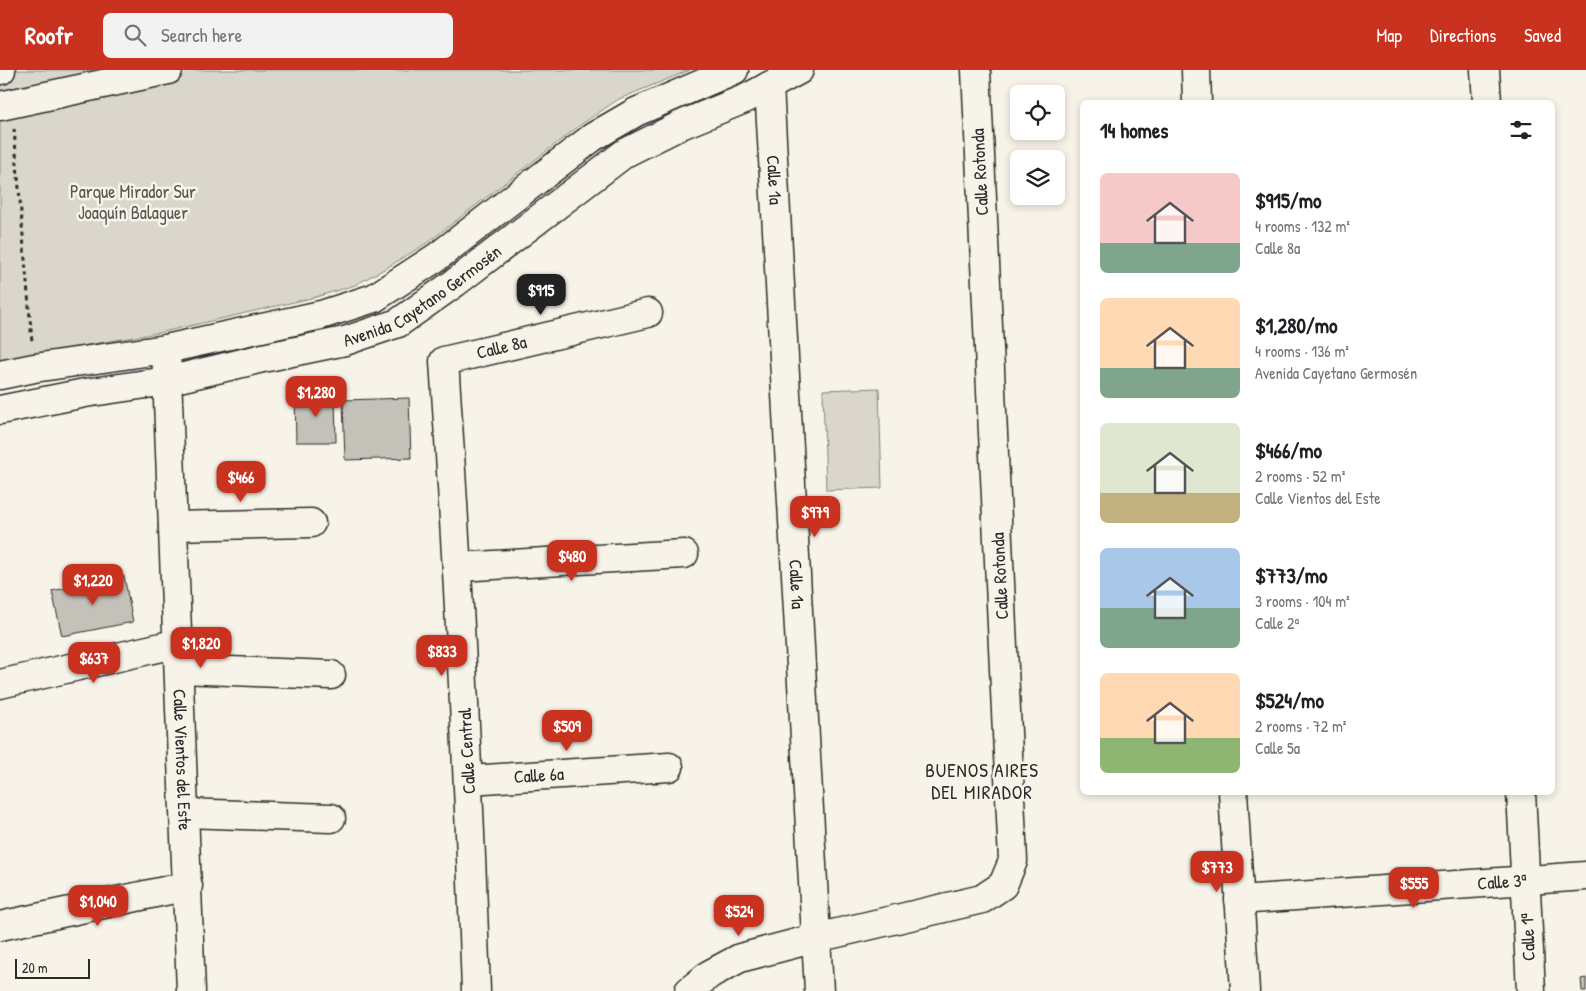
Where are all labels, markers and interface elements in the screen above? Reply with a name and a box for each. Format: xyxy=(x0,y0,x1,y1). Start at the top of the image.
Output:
search box xyxy=(103,13,453,58)
text: Roofr xyxy=(25,19,73,51)
icon: search xyxy=(121,21,149,49)
text: Search here xyxy=(161,22,242,48)
text: Map xyxy=(1377,23,1402,48)
text: Directions xyxy=(1430,23,1496,48)
text: Saved xyxy=(1524,23,1561,48)
map controls xyxy=(1010,85,1065,205)
button: locate xyxy=(1010,85,1065,140)
text: 14 homes xyxy=(1100,116,1168,145)
icon: filters xyxy=(1507,116,1535,144)
street label: Calle Rotonda xyxy=(965,128,994,216)
button: layers xyxy=(1010,150,1065,205)
street label: Calle 1a xyxy=(761,154,789,205)
park label: Parque Mirador Sur Joaquín Balaguer xyxy=(70,179,196,225)
text: $915/mo xyxy=(1255,186,1322,215)
icon: home xyxy=(1140,193,1200,253)
text: 4 rooms · 132 m² xyxy=(1255,215,1350,237)
text: Calle 8a xyxy=(1255,237,1300,259)
street label: Avenida Cayetano Germosén xyxy=(340,239,506,353)
pin: $915 xyxy=(511,274,571,316)
text: $915 xyxy=(528,279,554,301)
text: $1,280/mo xyxy=(1255,311,1337,340)
icon: home xyxy=(1140,318,1200,378)
street label: Calle 8a xyxy=(474,329,529,365)
text: 4 rooms · 136 m² xyxy=(1255,340,1349,362)
text: Avenida Cayetano Germosén xyxy=(1255,362,1417,384)
pin: $1,280 xyxy=(275,376,357,418)
text: $1,280 xyxy=(297,381,335,403)
text: $466/mo xyxy=(1255,436,1322,465)
icon: home xyxy=(1140,443,1200,503)
pin: $466 xyxy=(211,460,271,503)
text: 2 rooms · 52 m² xyxy=(1255,465,1345,487)
text: $466 xyxy=(228,466,254,488)
text: Calle Vientos del Este xyxy=(1255,487,1381,509)
pin: $979 xyxy=(785,496,845,538)
text: $979 xyxy=(801,501,829,523)
street label: Calle Rotonda xyxy=(985,532,1014,620)
pin: $480 xyxy=(542,540,602,582)
text: $480 xyxy=(558,545,586,567)
street label: Calle 1a xyxy=(783,559,811,610)
text: $773/mo xyxy=(1255,561,1327,590)
pin: $1,220 xyxy=(52,564,134,606)
icon: home xyxy=(1140,568,1200,628)
text: $1,220 xyxy=(73,569,113,591)
text: 3 rooms · 104 m² xyxy=(1255,590,1350,612)
text: Calle 2ª xyxy=(1255,612,1299,634)
pin: $1,820 xyxy=(160,626,242,669)
text: $1,820 xyxy=(182,632,220,654)
pin: $833 xyxy=(412,634,472,677)
text: $833 xyxy=(427,640,457,662)
pin: $637 xyxy=(64,642,124,684)
text: $637 xyxy=(79,647,109,669)
text: $524/mo xyxy=(1255,686,1324,715)
street label: Calle Vientos del Este xyxy=(167,689,198,831)
icon: home xyxy=(1140,693,1200,753)
street label: Calle Central xyxy=(452,707,481,795)
pin: $509 xyxy=(537,710,597,752)
text: $509 xyxy=(553,715,581,737)
text: 2 rooms · 72 m² xyxy=(1255,715,1346,737)
text: Calle 5a xyxy=(1255,737,1300,759)
district label: BUENOS AIRES DEL MIRADOR xyxy=(925,757,1039,805)
street label: Calle 6a xyxy=(513,761,565,789)
pin: $773 xyxy=(1187,850,1247,893)
text: $773 xyxy=(1201,856,1233,878)
pin: $555 xyxy=(1384,866,1444,909)
street label: Calle 3ª xyxy=(1477,867,1527,896)
text: $555 xyxy=(1400,872,1428,894)
pin: $1,040 xyxy=(57,884,139,927)
text: $1,040 xyxy=(79,890,117,912)
pin: $524 xyxy=(709,894,769,937)
text: $524 xyxy=(725,900,753,922)
street label: Calle 1ª xyxy=(1514,913,1541,961)
scale bar xyxy=(15,956,90,979)
text: 20 m xyxy=(22,958,48,977)

